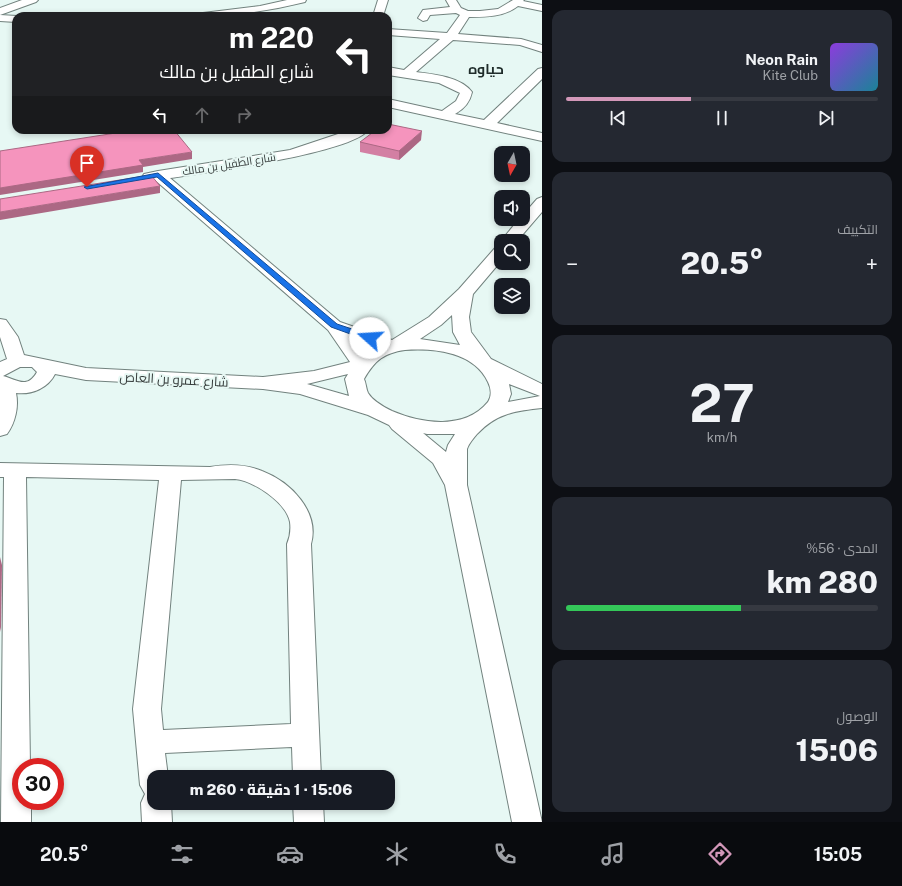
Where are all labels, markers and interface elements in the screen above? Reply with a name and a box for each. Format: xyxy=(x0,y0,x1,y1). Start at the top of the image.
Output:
text: 220 m xyxy=(229,21,314,54)
icon: left xyxy=(328,28,380,80)
text: Neon Rain xyxy=(745,51,818,68)
text: شارع الطفيل بن مالك xyxy=(159,61,314,82)
district label: حياوه xyxy=(468,61,504,78)
text: Kite Club xyxy=(763,68,818,83)
icon: left xyxy=(149,104,171,126)
icon: ahead xyxy=(191,104,213,126)
icon: right xyxy=(233,104,255,126)
icon: previous xyxy=(607,107,629,129)
icon: pause xyxy=(711,107,733,129)
icon: next xyxy=(815,107,837,129)
pin xyxy=(70,146,104,187)
north arrow xyxy=(494,146,530,182)
map controls xyxy=(494,146,530,314)
street label: شارع الطفيل بن مالك xyxy=(181,151,277,179)
icon: arrive xyxy=(76,152,98,174)
button: sound xyxy=(494,190,530,226)
text: التكييف xyxy=(837,222,878,237)
button: search xyxy=(494,234,530,270)
text: 20.5° xyxy=(680,245,764,281)
text: − xyxy=(566,251,578,277)
text: + xyxy=(866,251,878,277)
button: layers xyxy=(494,278,530,314)
position arrow xyxy=(349,317,391,359)
street label: شارع عمرو بن العاص xyxy=(119,369,229,391)
text: 27 xyxy=(689,373,755,434)
text: km/h xyxy=(707,430,737,445)
text: المدى · 56% xyxy=(806,541,878,556)
text: 280 km xyxy=(767,564,878,600)
text: الوصول xyxy=(837,709,878,724)
text: 15:06 xyxy=(795,732,878,768)
speed limit sign: 30 xyxy=(12,758,64,810)
text: 15:06 · 1 دقيقة · 260 m xyxy=(190,781,352,798)
icon: filters xyxy=(168,840,196,868)
icon: car xyxy=(276,840,304,868)
icon: climate xyxy=(383,840,411,868)
icon: phone xyxy=(491,840,519,868)
icon: music xyxy=(599,840,627,868)
icon: directions xyxy=(706,840,734,868)
text: 20.5° xyxy=(40,844,88,865)
text: 15:05 xyxy=(814,844,862,865)

